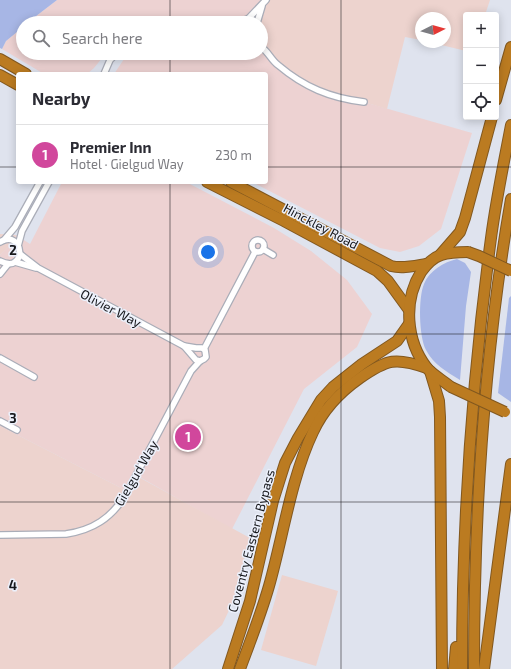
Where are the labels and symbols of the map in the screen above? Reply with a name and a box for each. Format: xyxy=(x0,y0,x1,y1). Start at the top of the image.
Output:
north arrow xyxy=(415,12,451,48)
street label: Hinckley Road xyxy=(281,200,361,252)
text: 2 xyxy=(9,242,17,258)
your location xyxy=(198,242,218,262)
street label: Olivier Way xyxy=(78,285,144,331)
text: 3 xyxy=(9,410,17,426)
pin: 1 xyxy=(175,422,201,452)
street label: Gielgud Way xyxy=(111,437,161,509)
street label: Coventry Eastern Bypass xyxy=(224,468,278,614)
text: 4 xyxy=(9,577,17,593)

